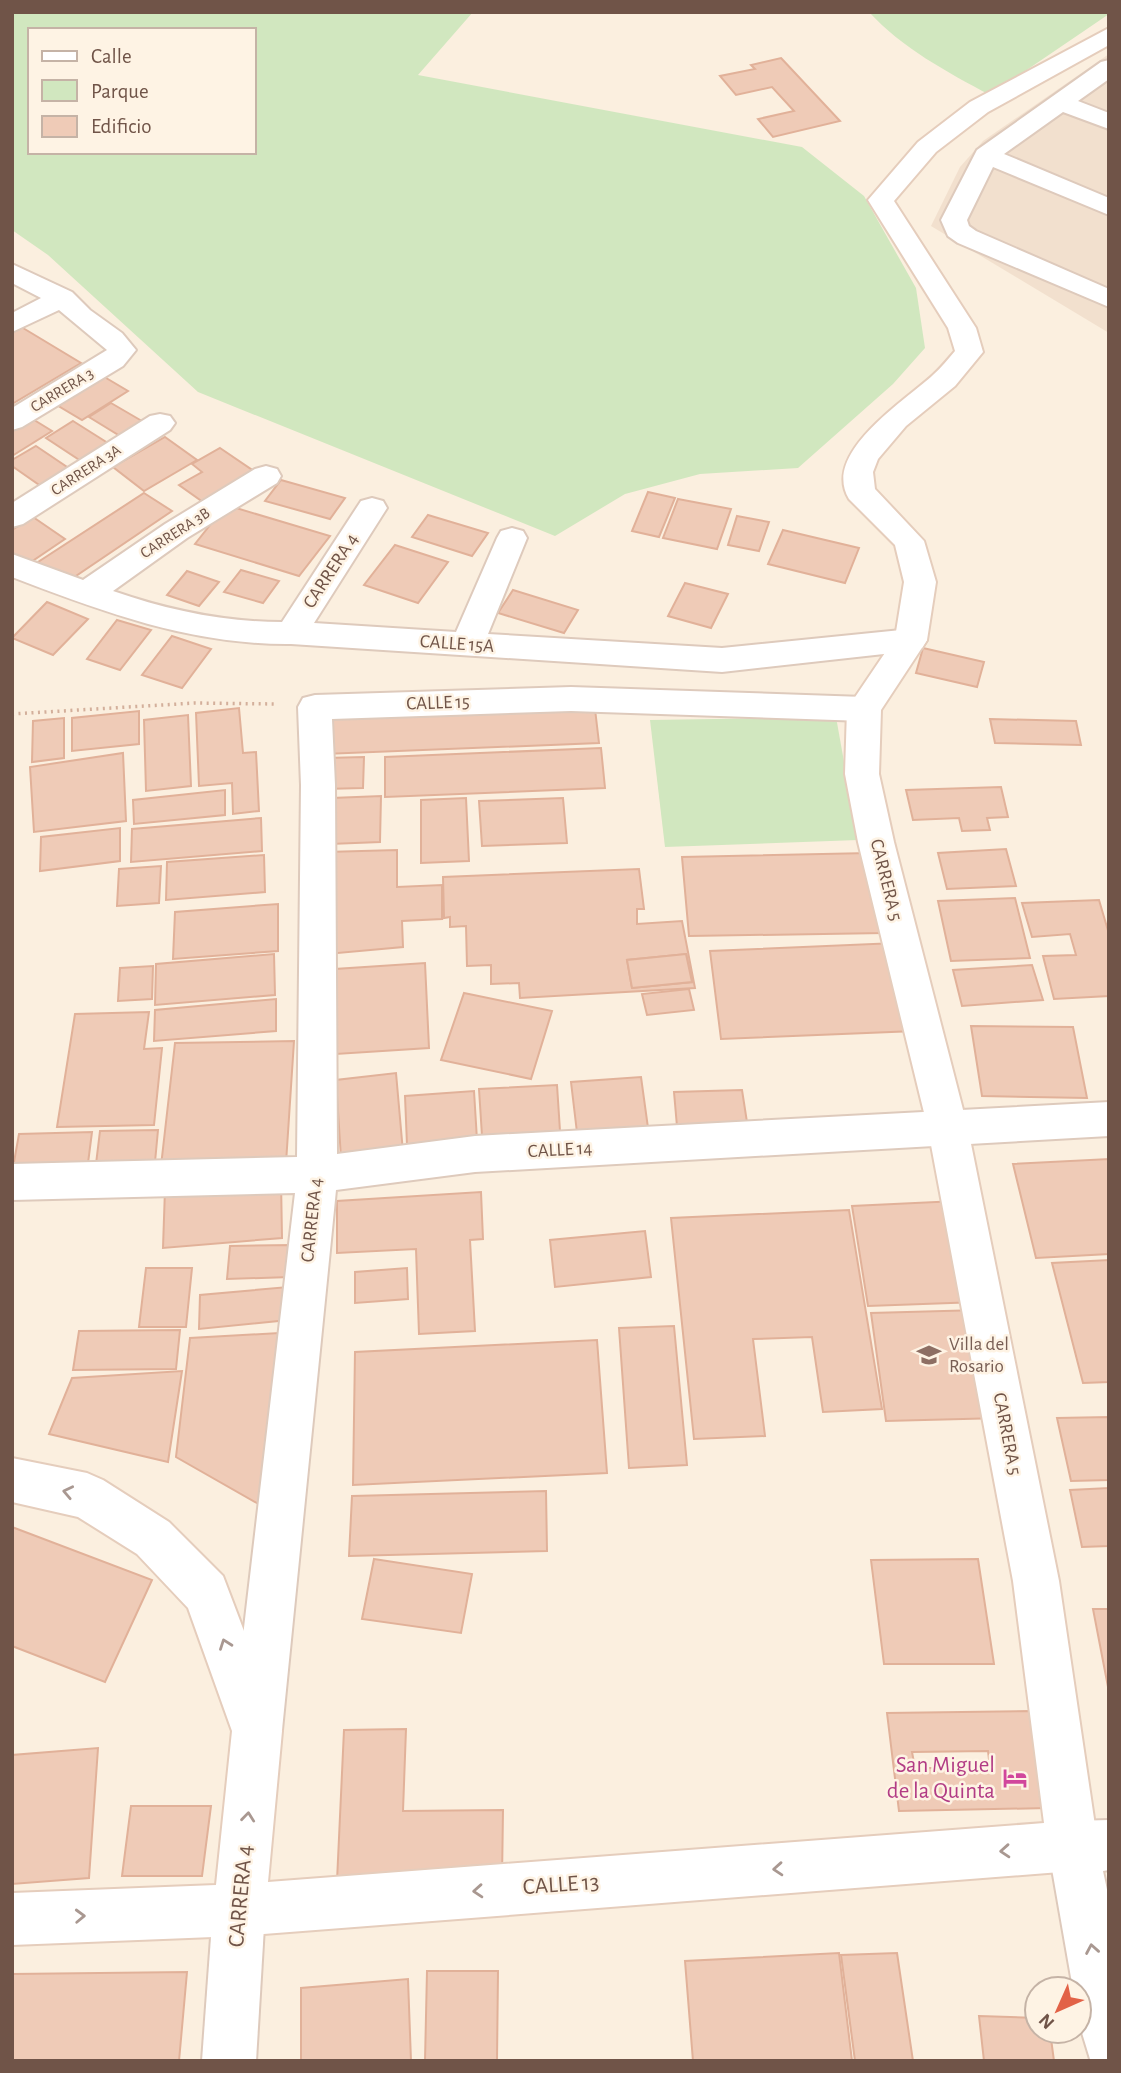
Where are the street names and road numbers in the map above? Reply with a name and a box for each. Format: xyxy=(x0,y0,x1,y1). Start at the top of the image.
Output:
street label: CARRERA 3 xyxy=(28,365,96,415)
street label: CARRERA 3A xyxy=(48,442,124,498)
street label: CARRERA 3B xyxy=(138,505,212,561)
street label: CARRERA 4 xyxy=(300,530,362,612)
street label: CALLE 15A xyxy=(419,632,495,656)
street label: CALLE 15 xyxy=(406,692,470,714)
street label: CARRERA 5 xyxy=(867,837,905,923)
street label: CALLE 14 xyxy=(527,1139,593,1161)
street label: CARRERA 4 xyxy=(298,1177,326,1263)
street label: CARRERA 5 xyxy=(990,1391,1024,1477)
street label: CARRERA 4 xyxy=(225,1844,257,1948)
street label: CALLE 13 xyxy=(522,1871,600,1899)

